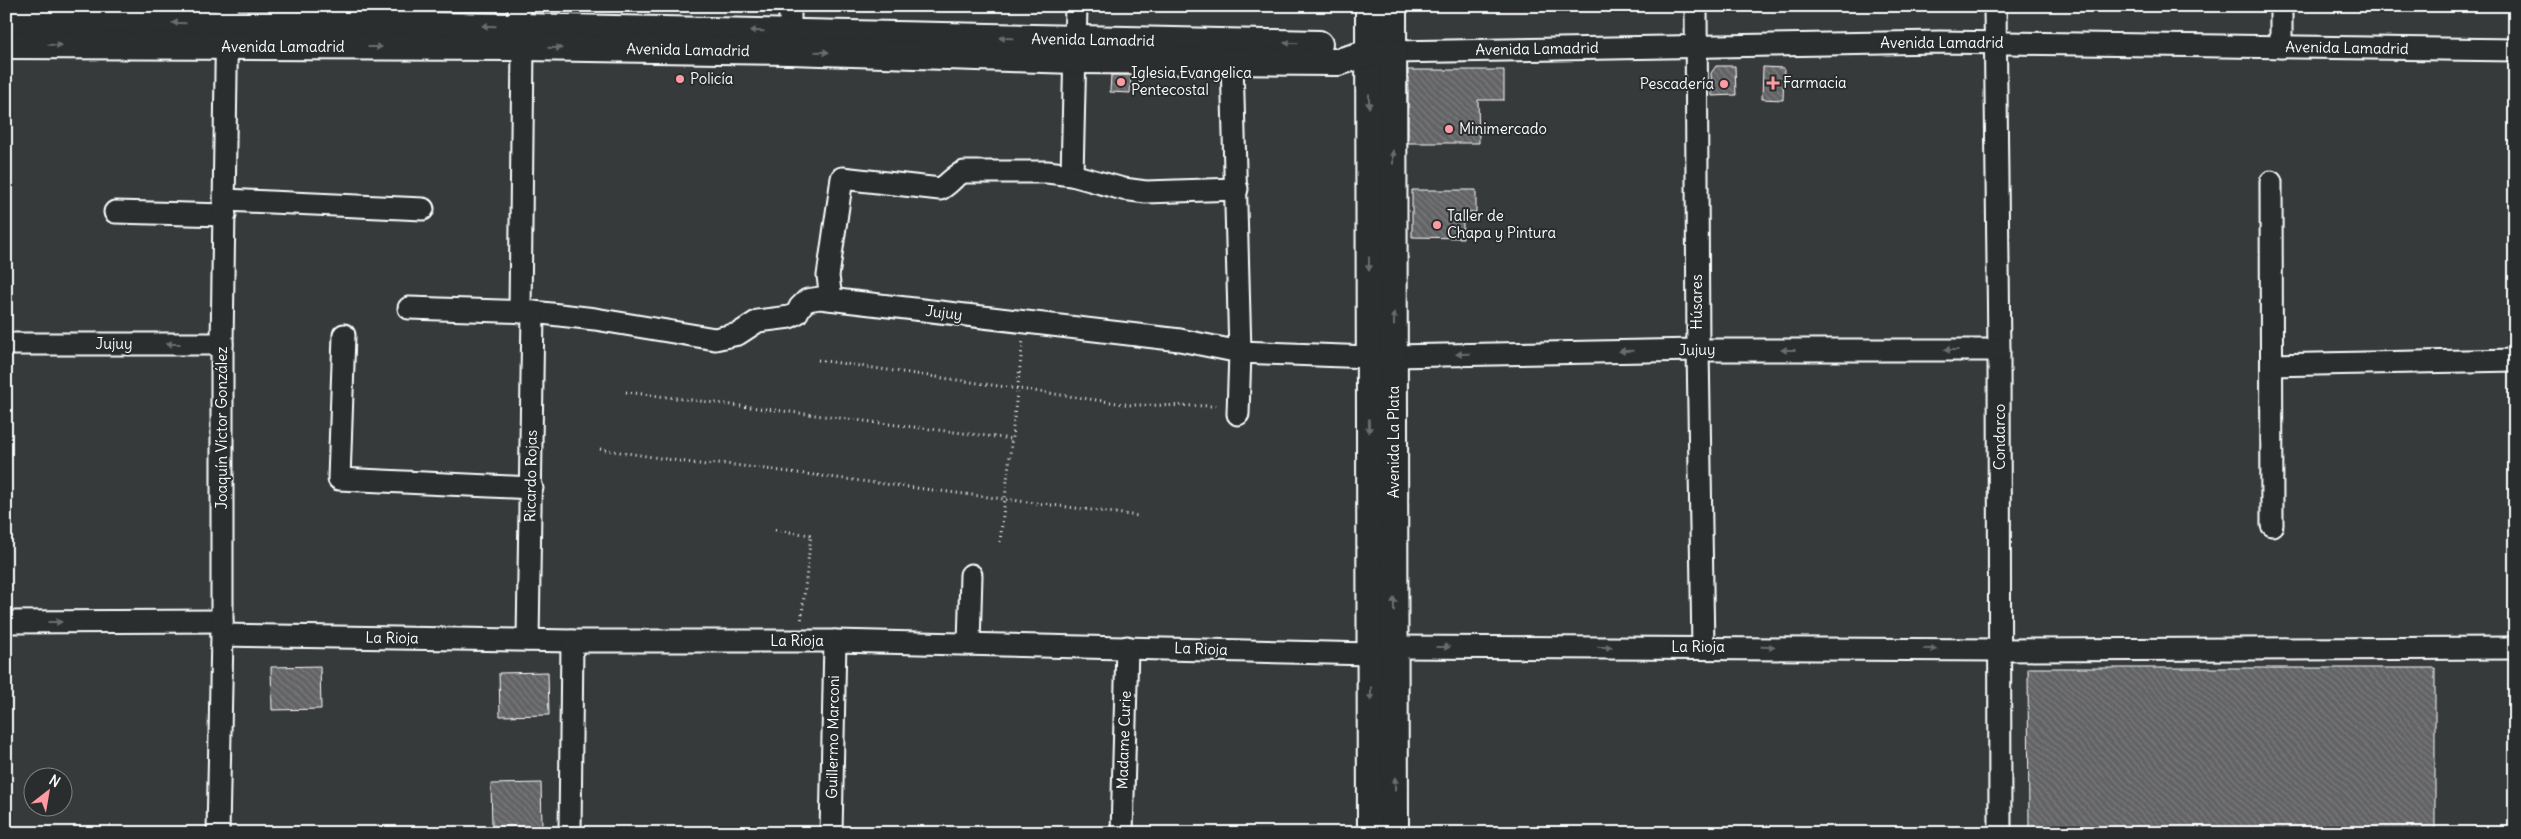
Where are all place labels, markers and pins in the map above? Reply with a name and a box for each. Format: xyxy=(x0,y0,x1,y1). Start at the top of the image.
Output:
place label: Iglesia Evangelica Pentecostal xyxy=(1131,63,1252,99)
place label: Policía xyxy=(690,69,734,88)
marker: Policía xyxy=(674,73,686,85)
place label: Farmacia xyxy=(1783,73,1847,92)
place label: Pescadería xyxy=(1640,74,1714,93)
marker: Iglesia Evangelica Pentecostal xyxy=(1115,76,1127,88)
marker: Farmacia xyxy=(1767,77,1779,89)
marker: Pescadería xyxy=(1718,78,1730,90)
place label: Minimercado xyxy=(1459,119,1547,138)
marker: Minimercado xyxy=(1443,123,1455,135)
place label: Taller de Chapa y Pintura xyxy=(1447,206,1557,242)
marker: Taller de Chapa y Pintura xyxy=(1431,219,1443,231)

